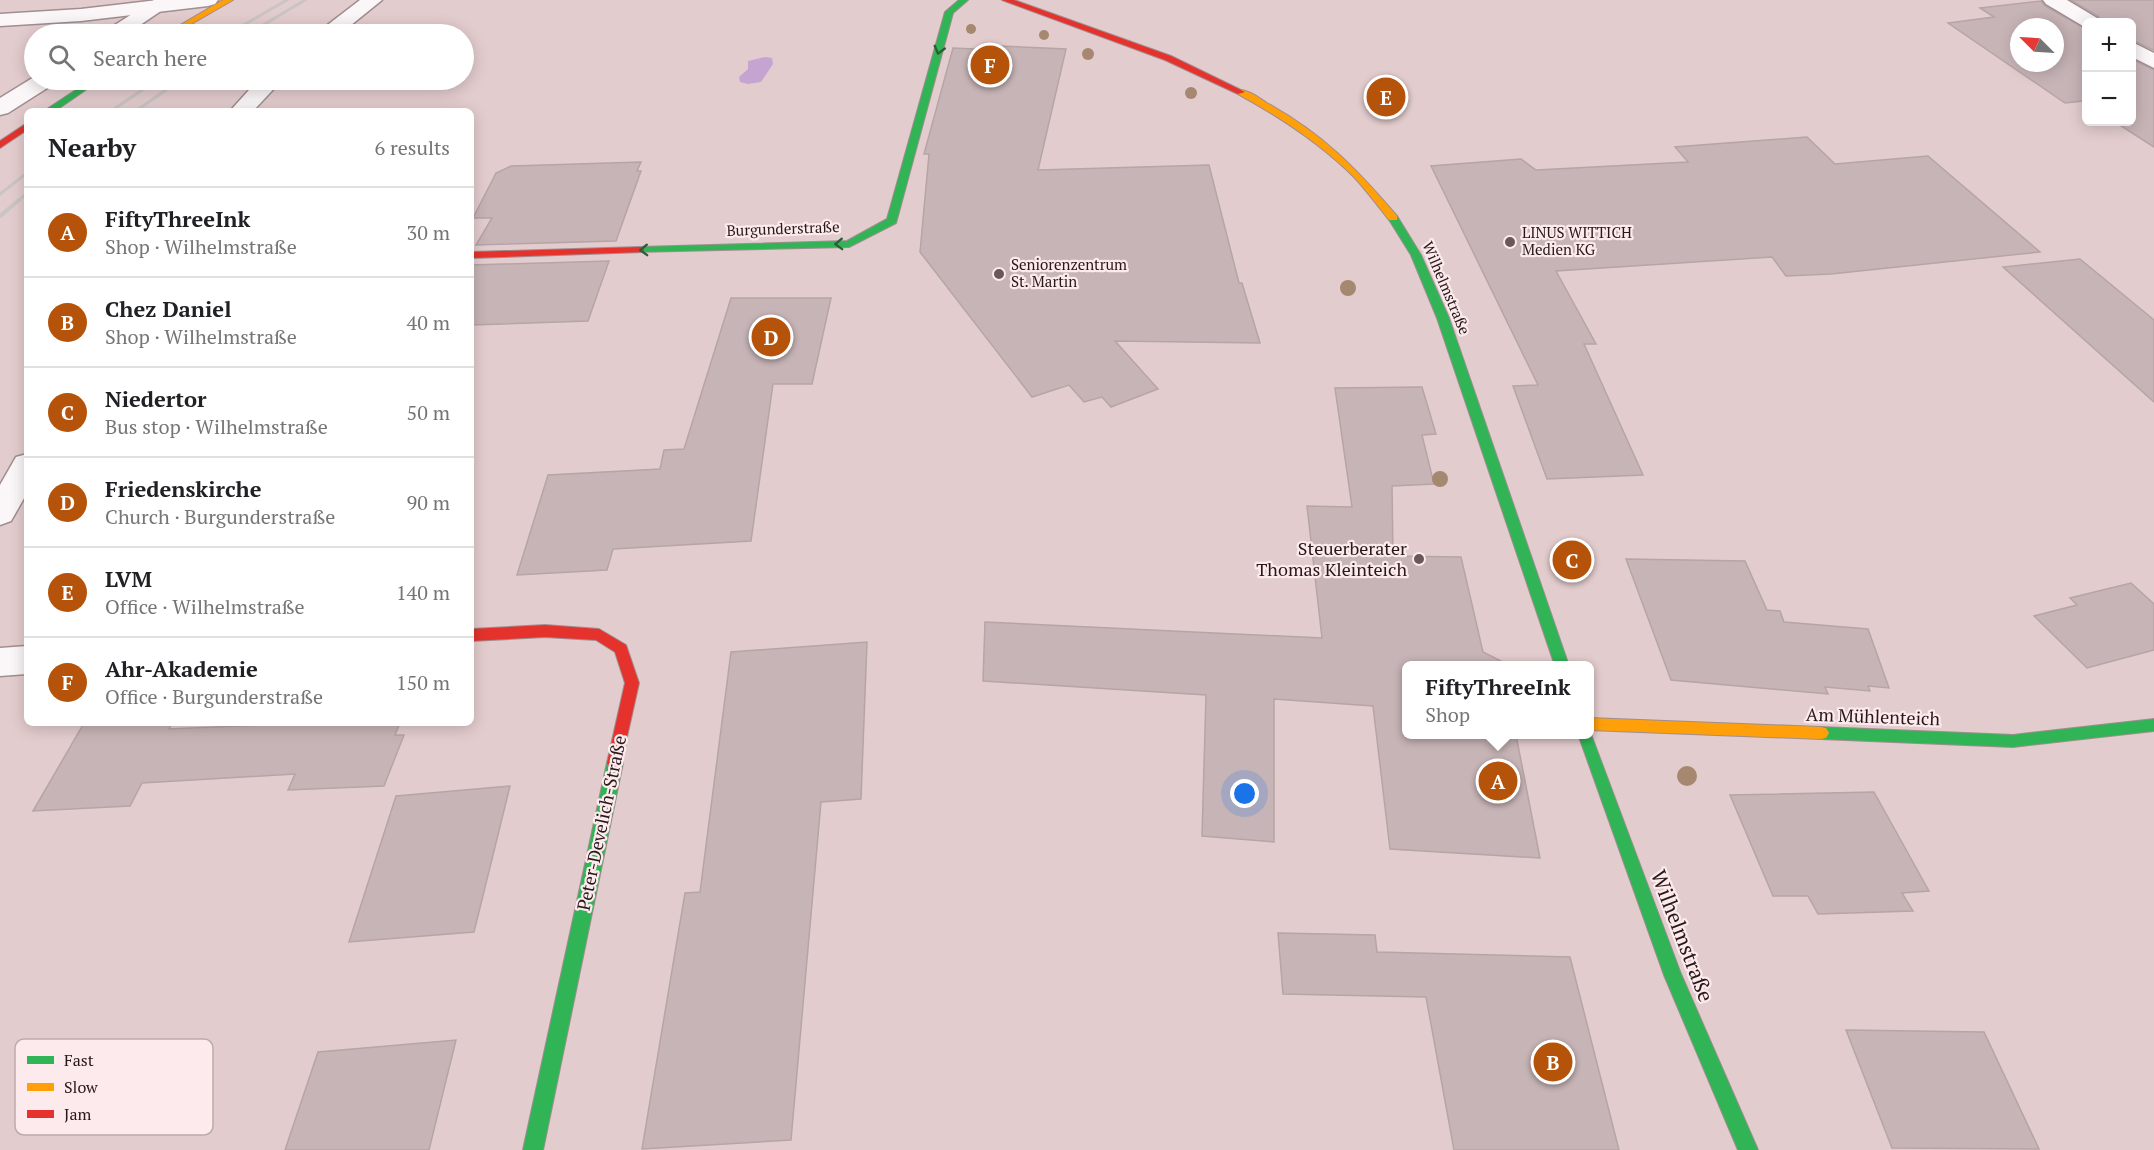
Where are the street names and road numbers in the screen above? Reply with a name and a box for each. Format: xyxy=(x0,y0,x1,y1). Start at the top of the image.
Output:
street label: Burgunderstraße xyxy=(726,216,840,240)
street label: Wilhelmstraße xyxy=(1418,238,1476,337)
street label: Am Mühlenteich xyxy=(1806,702,1941,730)
street label: Peter-Develich-Straße xyxy=(571,733,631,913)
street label: Wilhelmstraße xyxy=(1645,866,1721,1006)

